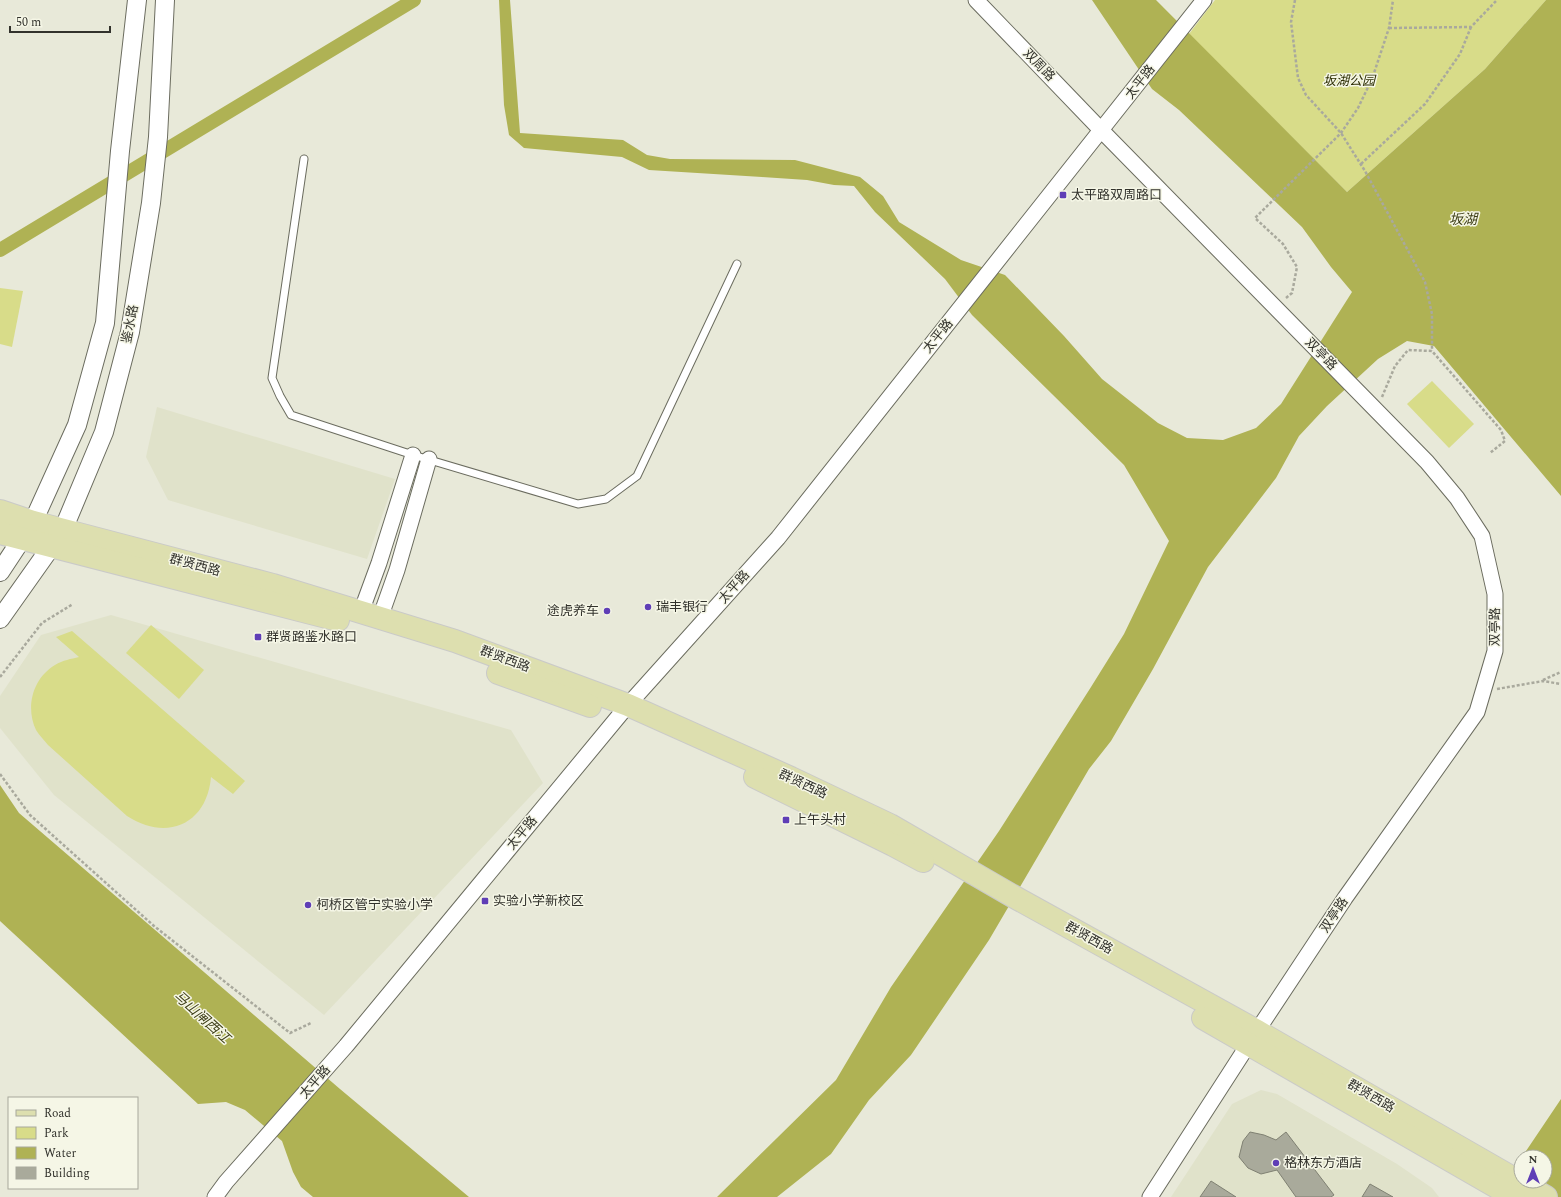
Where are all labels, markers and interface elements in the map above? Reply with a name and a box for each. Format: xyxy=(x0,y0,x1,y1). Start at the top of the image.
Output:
scale bar xyxy=(10,8,110,34)
text: 50 m xyxy=(16,13,41,32)
street label: 双周路 xyxy=(1018,44,1060,86)
street label: 太平路 xyxy=(1120,60,1160,104)
park label: 坂湖公园 xyxy=(1323,71,1377,91)
place label: 太平路双周路口 xyxy=(1071,185,1162,205)
marker: 太平路双周路口 xyxy=(1058,190,1068,200)
water label: 坂湖 xyxy=(1449,209,1479,230)
street label: 鉴水路 xyxy=(116,303,144,345)
street label: 太平路 xyxy=(918,315,958,357)
street label: 双亭路 xyxy=(1300,333,1342,375)
street label: 群贤西路 xyxy=(167,549,223,581)
street label: 太平路 xyxy=(714,566,754,608)
place label: 瑞丰银行 xyxy=(656,597,708,617)
place label: 途虎养车 xyxy=(547,601,599,621)
marker: 瑞丰银行 xyxy=(643,602,653,612)
marker: 途虎养车 xyxy=(602,606,612,616)
street label: 双亭路 xyxy=(1485,607,1505,647)
place label: 群贤路鉴水路口 xyxy=(266,627,357,647)
marker: 群贤路鉴水路口 xyxy=(253,632,263,642)
street label: 群贤西路 xyxy=(477,641,533,677)
street label: 群贤西路 xyxy=(775,764,831,804)
place label: 上午头村 xyxy=(794,810,846,830)
street label: 太平路 xyxy=(502,812,542,854)
marker: 上午头村 xyxy=(781,815,791,825)
place label: 实验小学新校区 xyxy=(493,891,584,911)
street label: 双亭路 xyxy=(1315,893,1353,937)
place label: 柯桥区管宁实验小学 xyxy=(316,895,433,915)
marker: 实验小学新校区 xyxy=(480,896,490,906)
marker: 柯桥区管宁实验小学 xyxy=(303,900,313,910)
street label: 群贤西路 xyxy=(1061,917,1117,959)
water label: 马山闸西江 xyxy=(169,986,237,1050)
street label: 太平路 xyxy=(295,1061,335,1103)
street label: 群贤西路 xyxy=(1343,1074,1399,1118)
legend xyxy=(8,1097,138,1189)
text: Road xyxy=(44,1104,71,1123)
text: Park xyxy=(44,1124,69,1143)
text: Water xyxy=(44,1144,76,1163)
north arrow xyxy=(1513,1149,1553,1189)
text: N xyxy=(1529,1151,1538,1168)
place label: 格林东方酒店 xyxy=(1284,1153,1362,1173)
marker: 格林东方酒店 xyxy=(1271,1158,1281,1168)
text: Building xyxy=(44,1164,90,1183)

